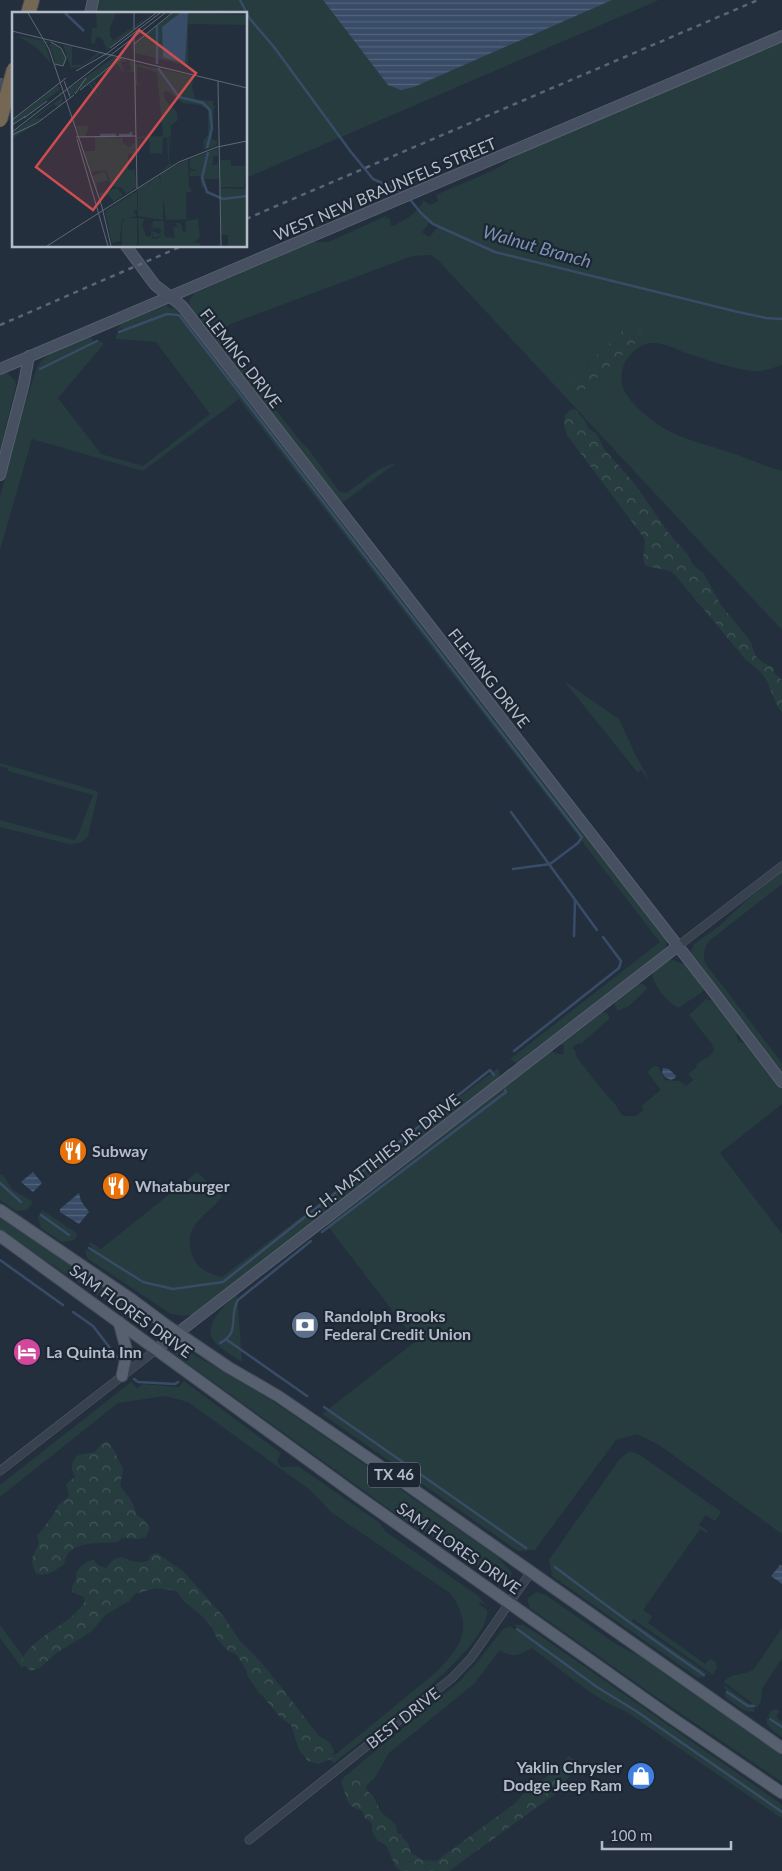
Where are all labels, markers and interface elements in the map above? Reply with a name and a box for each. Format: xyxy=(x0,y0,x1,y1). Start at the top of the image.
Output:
inset map xyxy=(12,12,248,248)
street label: WEST NEW BRAUNFELS STREET xyxy=(271,133,499,244)
water label: Walnut Branch xyxy=(480,220,594,272)
street label: FLEMING DRIVE xyxy=(197,304,286,411)
street label: FLEMING DRIVE xyxy=(445,624,534,731)
street label: C. H. MATTHIES JR. DRIVE xyxy=(300,1089,463,1222)
restaurant icon: Subway xyxy=(58,1136,88,1166)
place label: Subway xyxy=(92,1141,148,1160)
restaurant icon: Whataburger xyxy=(101,1171,131,1201)
place label: Whataburger xyxy=(135,1176,230,1195)
street label: SAM FLORES DRIVE xyxy=(66,1260,196,1361)
place label: Randolph Brooks Federal Credit Union xyxy=(324,1306,471,1343)
bank icon: Randolph Brooks Federal Credit Union xyxy=(290,1310,320,1340)
hotel icon: La Quinta Inn xyxy=(12,1337,42,1367)
place label: La Quinta Inn xyxy=(46,1342,142,1361)
road number: TX 46 xyxy=(368,1462,420,1488)
street label: SAM FLORES DRIVE xyxy=(394,1498,525,1597)
street label: BEST DRIVE xyxy=(362,1683,443,1752)
place label: Yaklin Chrysler Dodge Jeep Ram xyxy=(503,1757,622,1794)
shop icon: Yaklin Chrysler Dodge Jeep Ram xyxy=(626,1761,656,1791)
scale bar xyxy=(602,1818,731,1850)
text: 100 m xyxy=(610,1826,652,1844)

